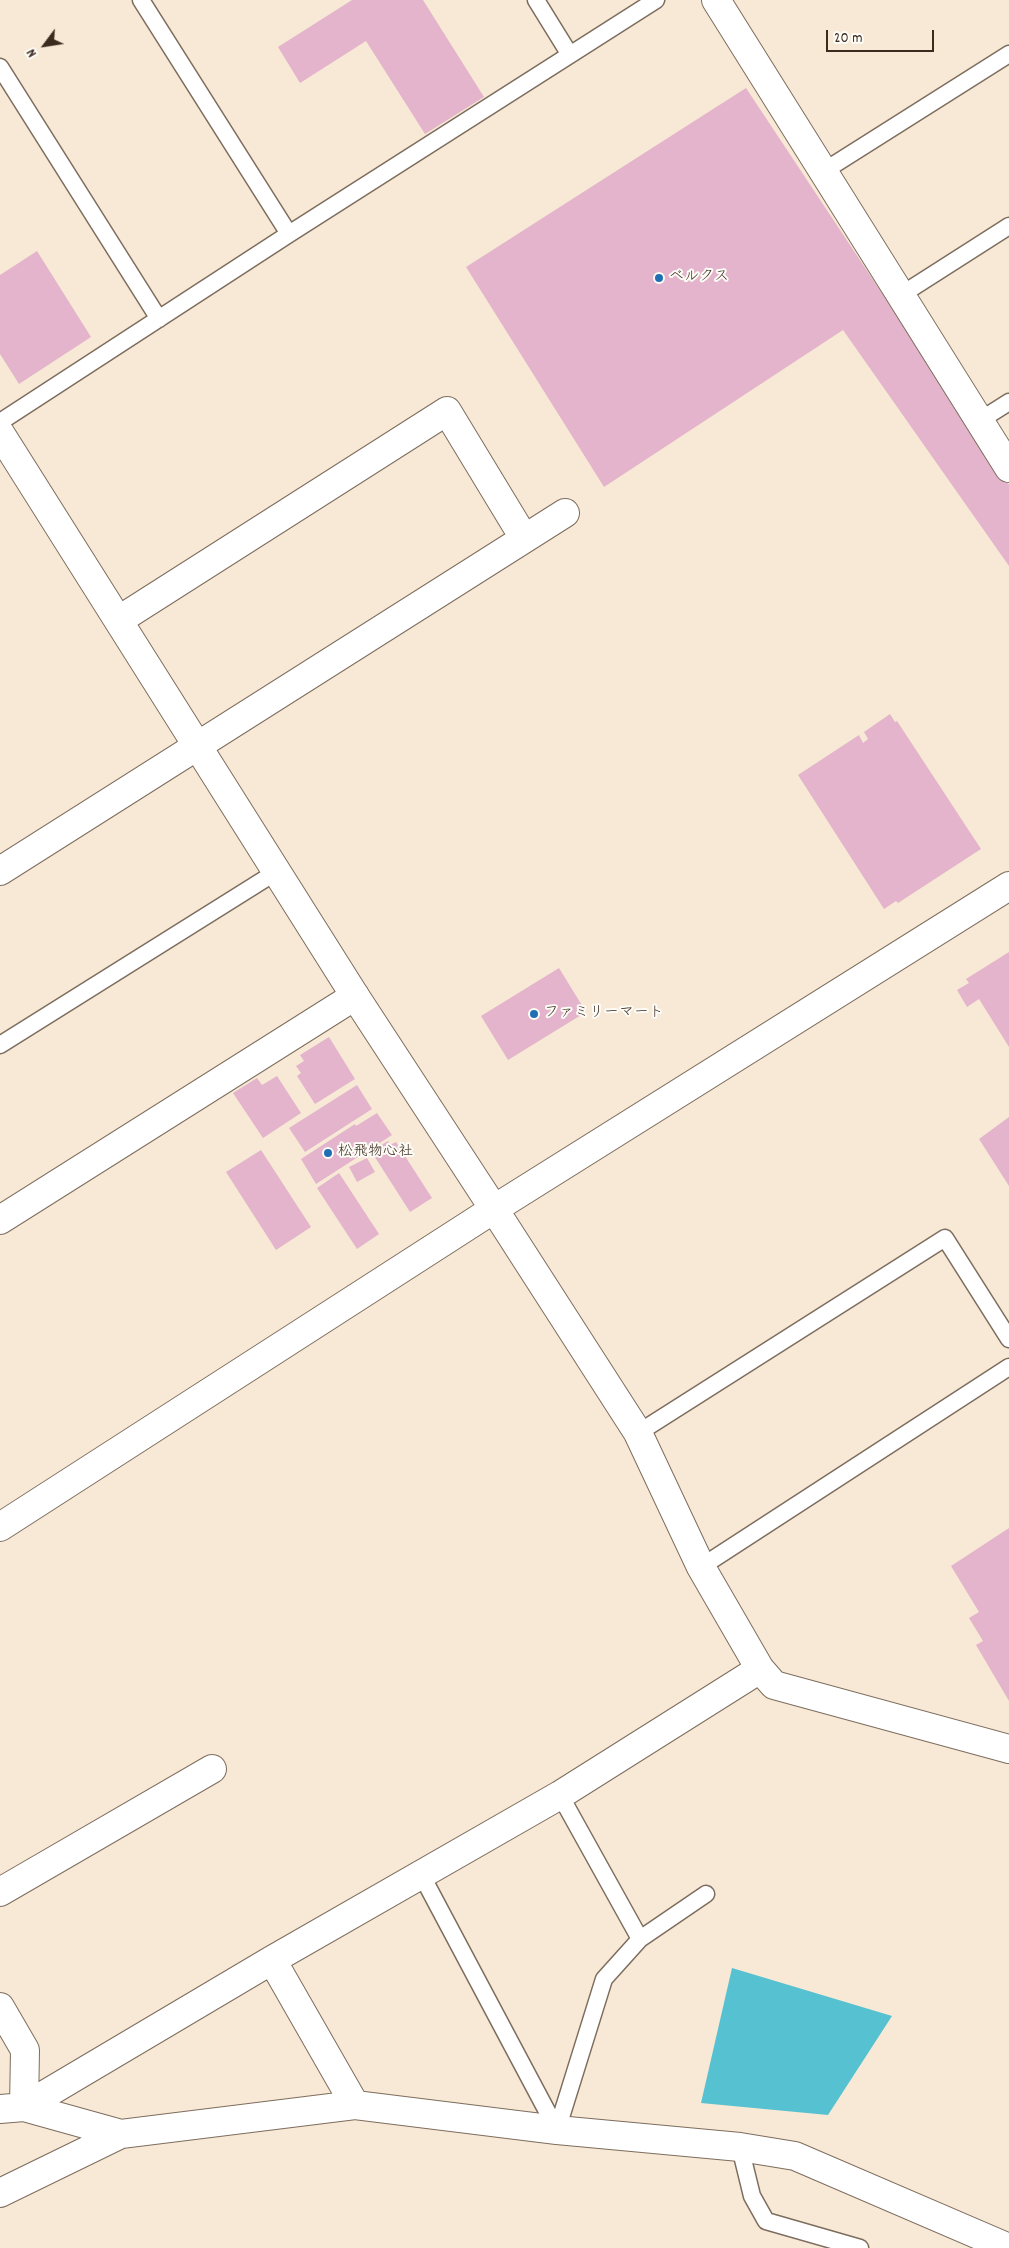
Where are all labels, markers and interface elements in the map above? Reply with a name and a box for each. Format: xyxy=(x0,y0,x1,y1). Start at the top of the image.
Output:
north arrow xyxy=(20,20,70,70)
scale bar xyxy=(829,20,936,52)
text: 20 m xyxy=(834,28,862,50)
text: N xyxy=(22,45,43,61)
place label: ベルクス xyxy=(669,269,729,287)
marker: ベルクス xyxy=(653,272,665,284)
place label: ファミリーマート xyxy=(544,1005,664,1023)
marker: ファミリーマート xyxy=(528,1008,540,1020)
place label: 松飛物心社 xyxy=(338,1144,413,1162)
marker: 松飛物心社 xyxy=(322,1147,334,1159)

